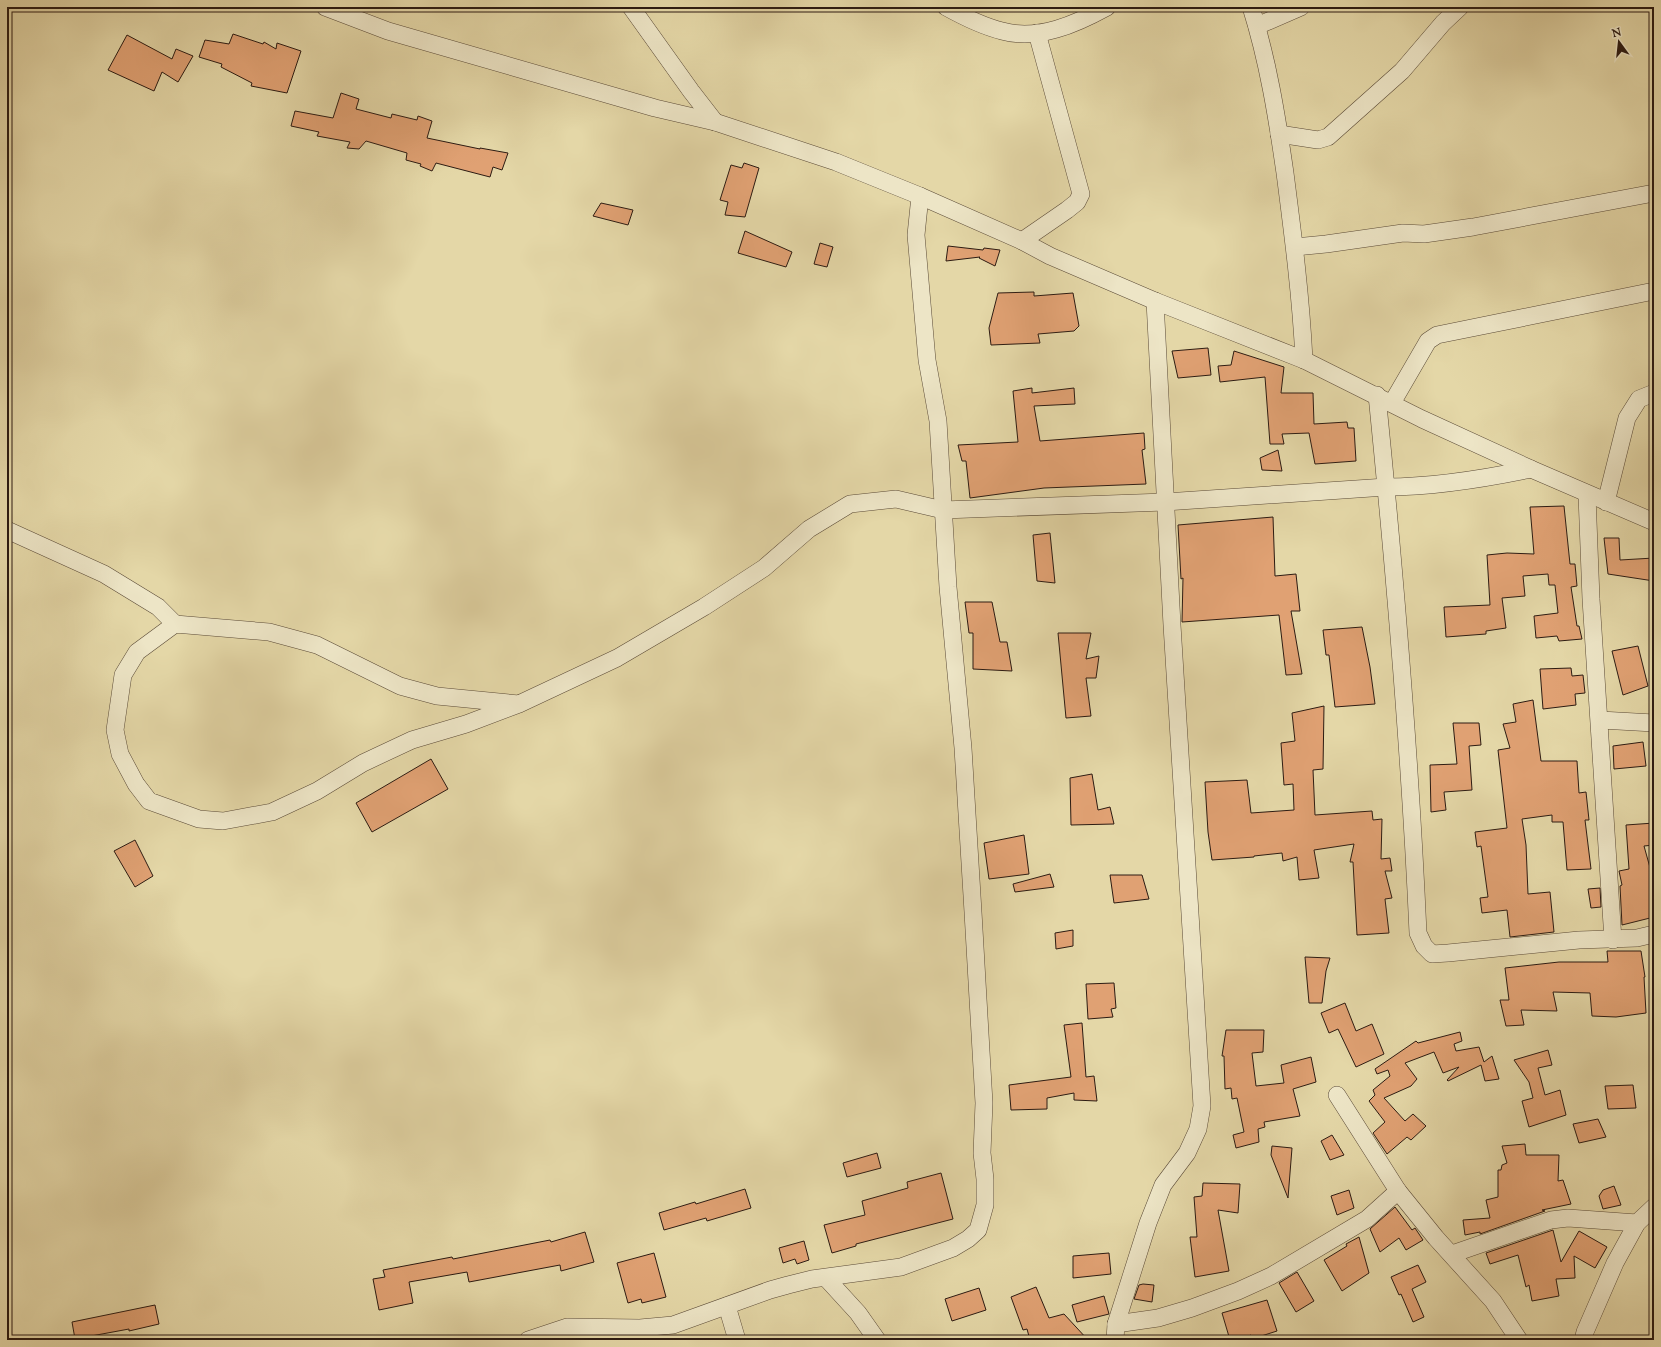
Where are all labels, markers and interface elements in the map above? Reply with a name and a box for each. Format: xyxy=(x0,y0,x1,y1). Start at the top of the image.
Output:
north arrow xyxy=(1599,22,1639,62)
text: N xyxy=(1609,24,1623,42)

